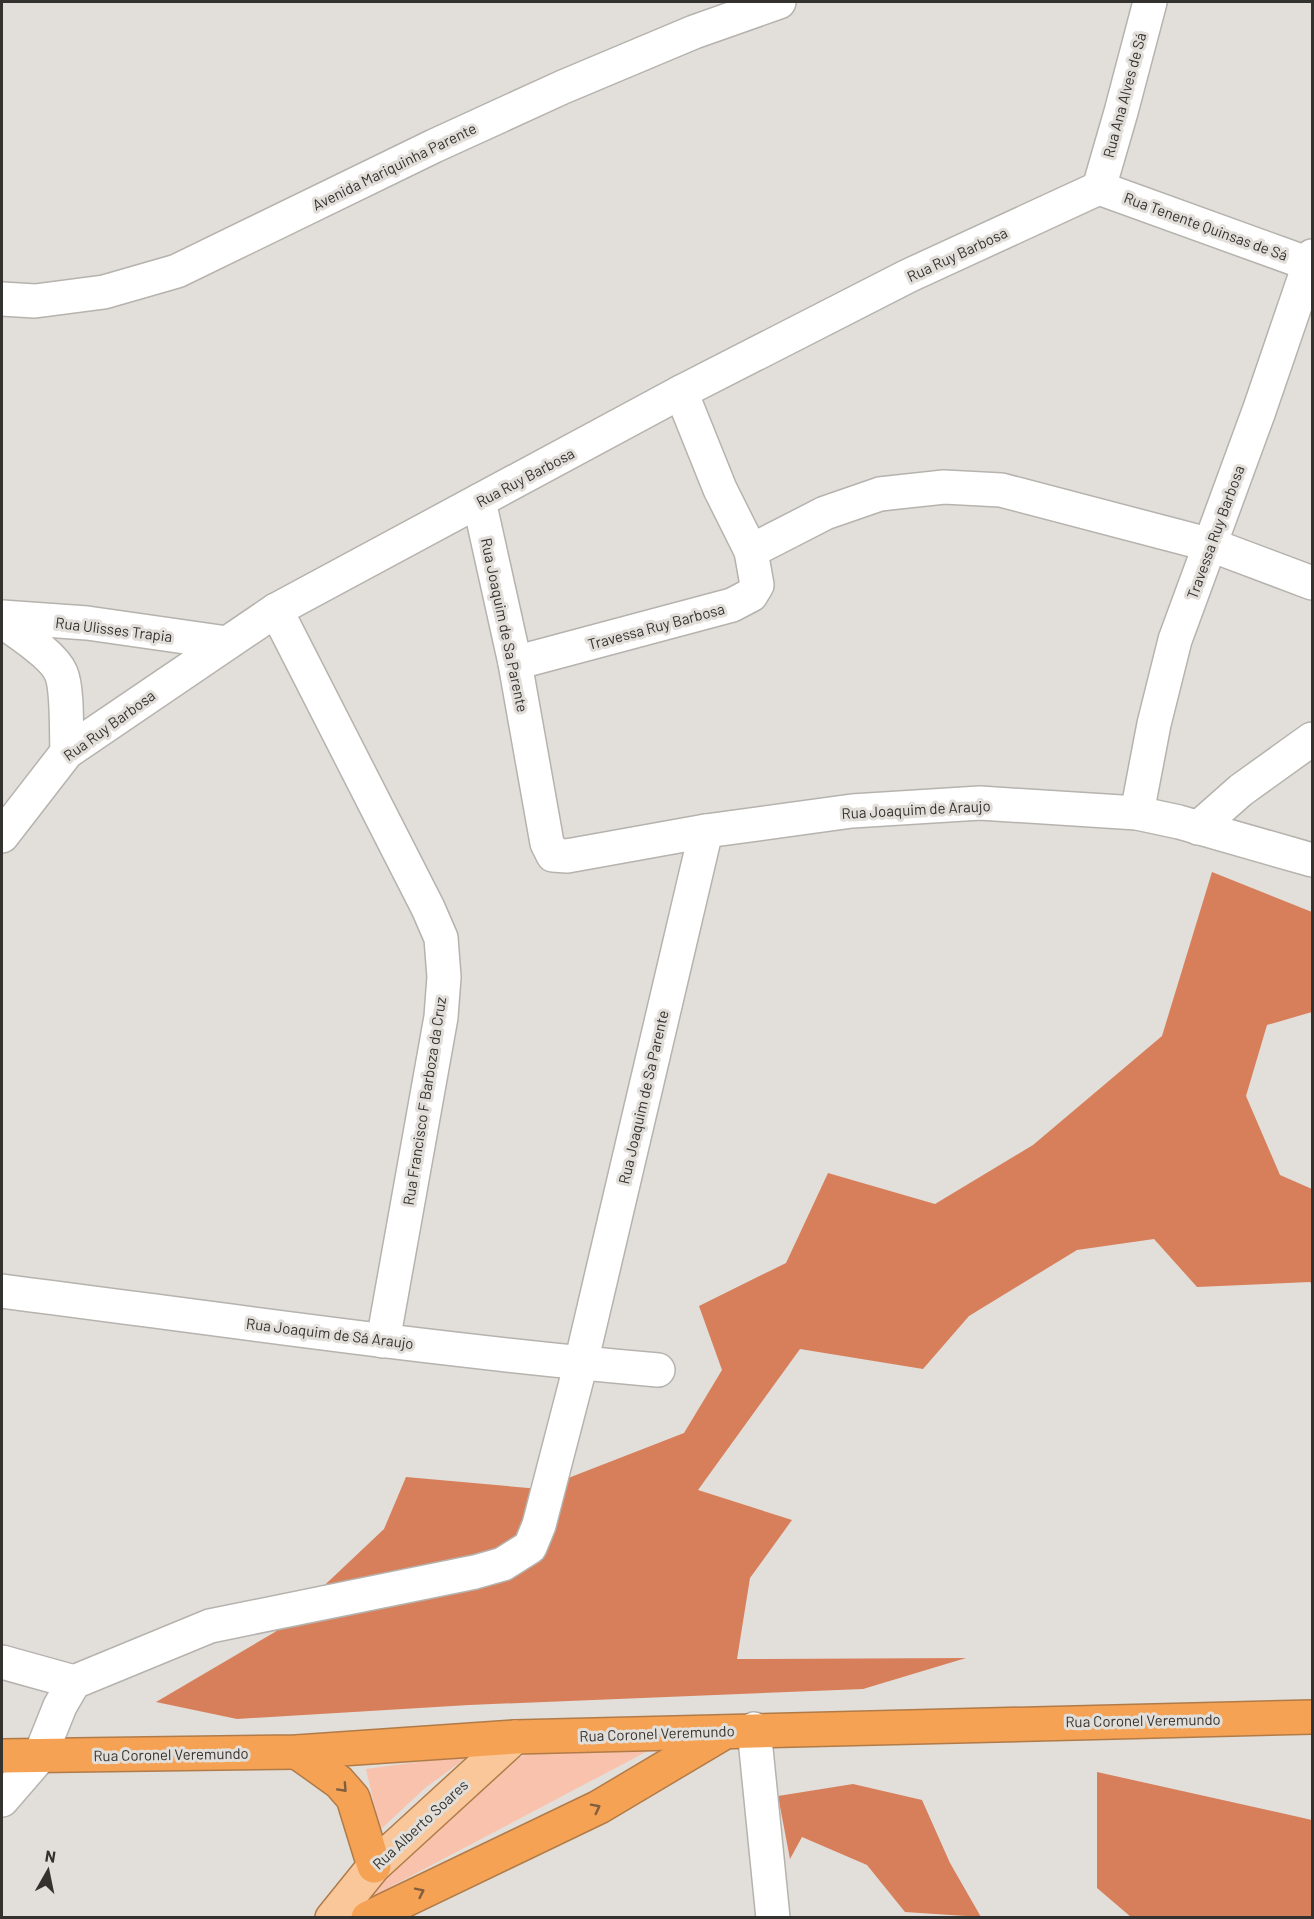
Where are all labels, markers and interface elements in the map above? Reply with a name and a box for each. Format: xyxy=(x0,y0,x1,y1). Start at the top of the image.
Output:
street label: Rua Ana Alves de Sá xyxy=(1099,30,1149,160)
street label: Avenida Mariquinha Parente xyxy=(309,118,479,214)
street label: Rua Tenente Quinsas de Sá xyxy=(1122,188,1290,264)
street label: Rua Ruy Barbosa xyxy=(904,223,1010,285)
street label: Rua Ruy Barbosa xyxy=(473,444,577,510)
street label: Travessa Ruy Barbosa xyxy=(1182,463,1248,601)
street label: Rua Joaquim de Sa Parente xyxy=(478,536,532,714)
street label: Travessa Ruy Barbosa xyxy=(586,599,726,653)
street label: Rua Ulisses Trapia xyxy=(54,613,174,645)
street label: Rua Ruy Barbosa xyxy=(60,686,158,764)
street label: Rua Joaquim de Araujo xyxy=(841,796,991,822)
street label: Rua Francisco F Barboza da Cruz xyxy=(399,995,449,1207)
street label: Rua Joaquim de Sa Parente xyxy=(614,1008,672,1186)
street label: Rua Joaquim de Sá Araujo xyxy=(245,1314,415,1352)
street label: Rua Coronel Veremundo xyxy=(1065,1710,1221,1730)
street label: Rua Coronel Veremundo xyxy=(579,1721,735,1745)
street label: Rua Coronel Veremundo xyxy=(93,1744,249,1764)
street label: Rua Alberto Soares xyxy=(369,1775,471,1873)
one-way arrow xyxy=(336,1781,347,1791)
one-way arrow xyxy=(590,1804,600,1815)
north arrow xyxy=(18,1841,78,1901)
text: N xyxy=(44,1845,57,1866)
one-way arrow xyxy=(414,1888,425,1899)

